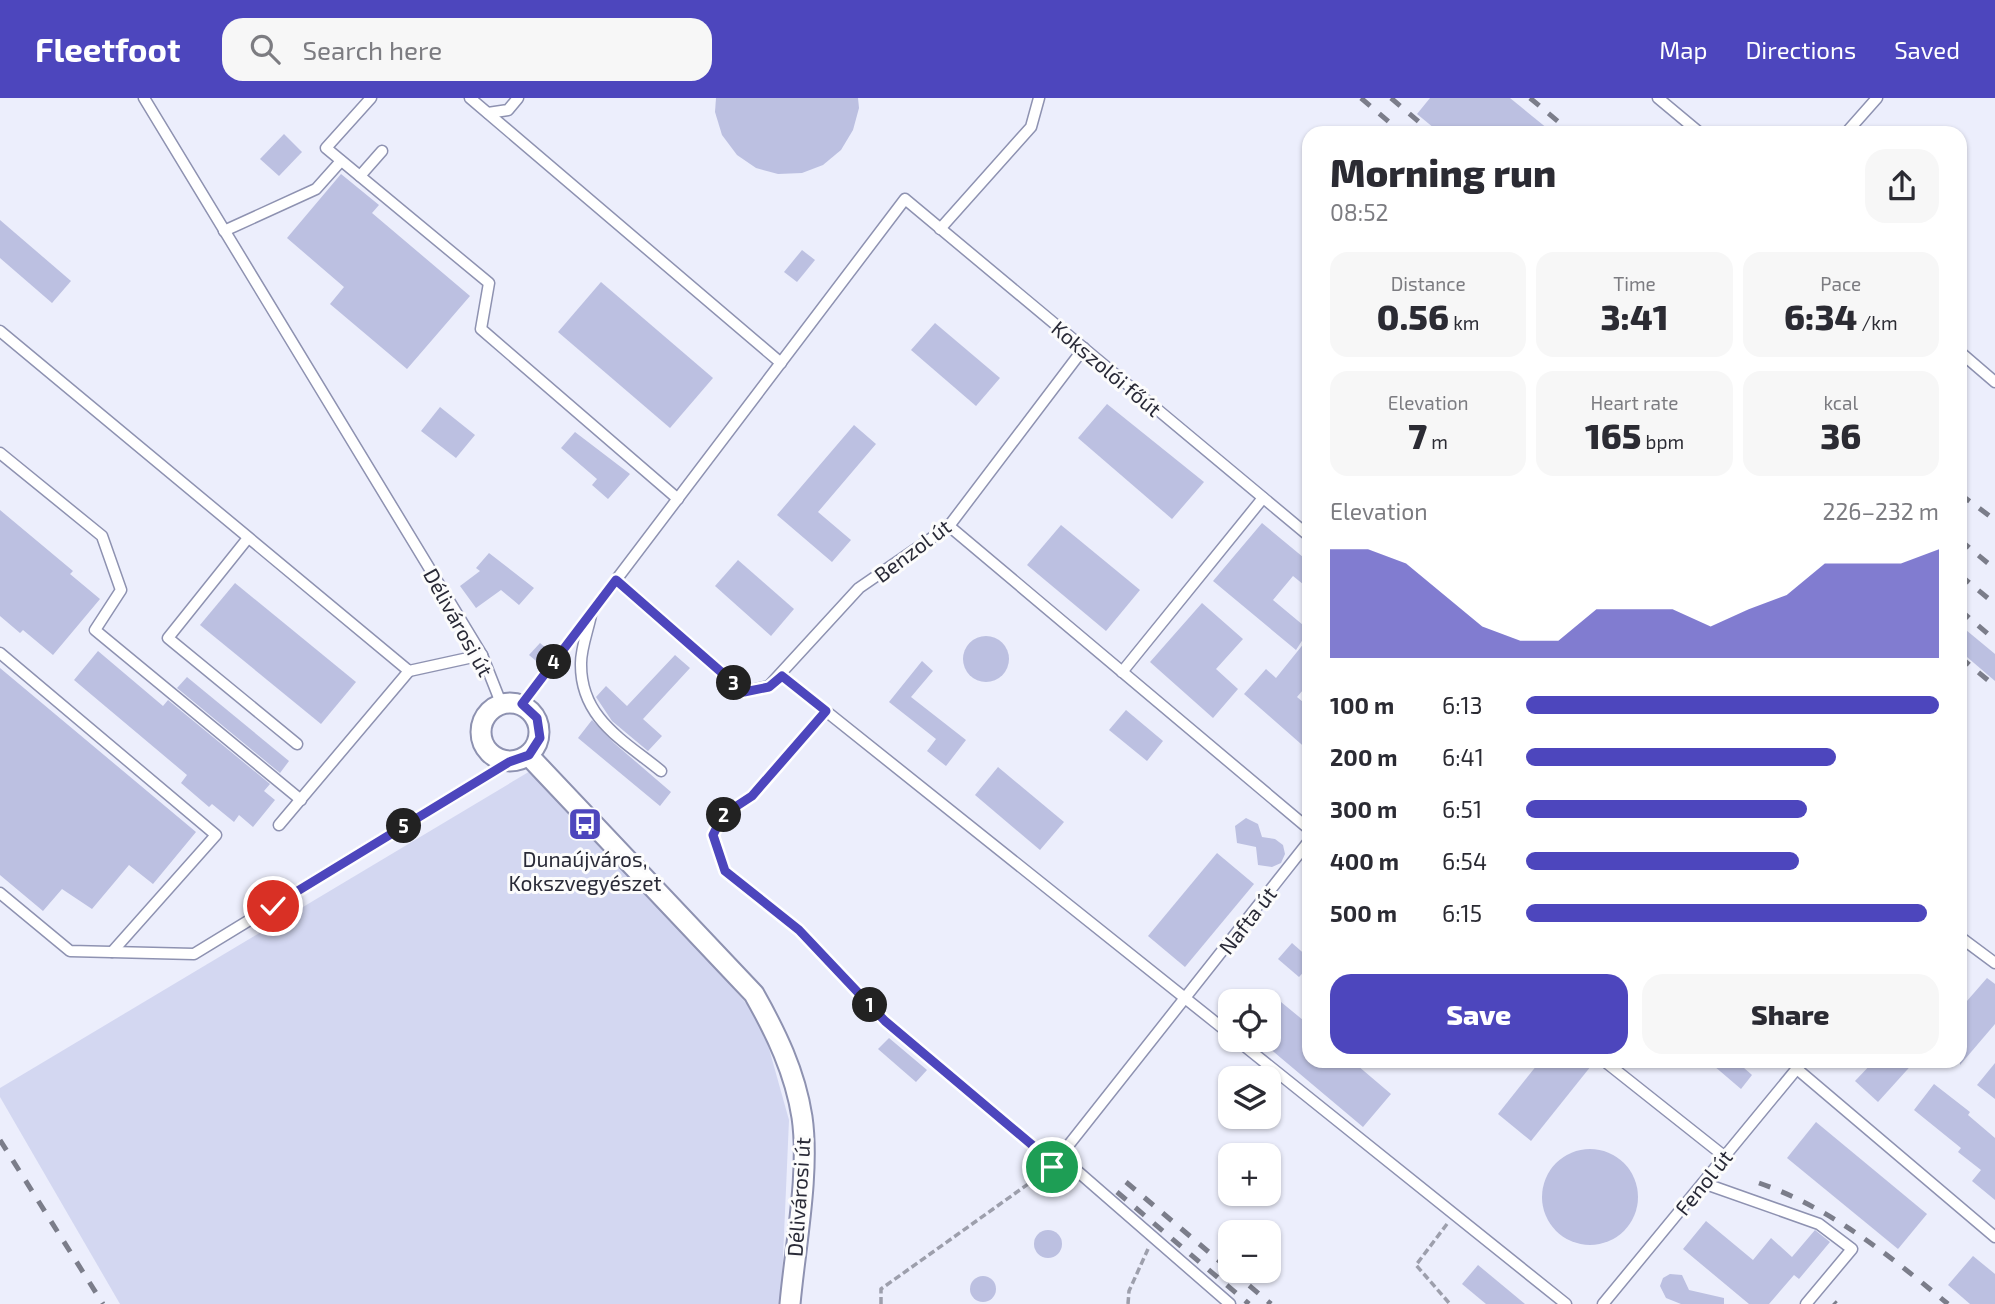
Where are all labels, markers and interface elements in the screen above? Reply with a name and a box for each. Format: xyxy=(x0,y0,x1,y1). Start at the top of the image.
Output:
search box xyxy=(222,18,712,81)
text: Fleetfoot xyxy=(35,29,180,69)
icon: search xyxy=(246,30,284,68)
text: Search here xyxy=(302,34,442,65)
text: Map xyxy=(1659,35,1707,64)
text: Directions xyxy=(1745,35,1856,64)
text: Saved xyxy=(1894,35,1960,64)
text: Morning run xyxy=(1330,149,1556,195)
button: share xyxy=(1865,149,1939,223)
text: 08:52 xyxy=(1330,198,1389,226)
text: Distance xyxy=(1391,272,1466,295)
text: Time xyxy=(1613,272,1656,295)
text: Pace xyxy=(1820,272,1861,295)
text: 0.56 xyxy=(1377,295,1449,337)
text: 3:41 xyxy=(1601,295,1668,337)
text: 6:34 xyxy=(1784,295,1857,337)
text: km xyxy=(1449,311,1479,334)
text: /km xyxy=(1857,311,1898,334)
street label: Kokszolói főút xyxy=(1047,315,1167,421)
text: Elevation xyxy=(1388,391,1468,414)
text: Heart rate xyxy=(1591,391,1678,414)
text: kcal xyxy=(1823,391,1858,414)
text: 7 xyxy=(1408,414,1427,456)
text: 165 xyxy=(1585,414,1641,456)
text: 36 xyxy=(1820,414,1861,456)
text: m xyxy=(1427,430,1448,453)
text: bpm xyxy=(1641,430,1684,453)
text: Elevation xyxy=(1330,497,1428,525)
text: 226–232 m xyxy=(1822,497,1939,525)
street label: Benzol út xyxy=(869,513,955,587)
street label: Délivárosi út xyxy=(419,564,499,680)
pin: 4 xyxy=(536,644,572,680)
text: 4 xyxy=(547,650,560,673)
pin: 3 xyxy=(716,666,752,700)
text: 3 xyxy=(728,671,739,694)
text: 100 m xyxy=(1330,691,1394,719)
text: 6:13 xyxy=(1442,691,1483,719)
text: 200 m xyxy=(1330,743,1398,771)
text: 6:41 xyxy=(1442,743,1484,771)
text: 300 m xyxy=(1330,795,1397,823)
text: 6:51 xyxy=(1442,795,1482,823)
pin: 2 xyxy=(706,798,742,832)
text: 2 xyxy=(718,803,729,826)
bus stop icon: Dunaújváros, Kokszvegyészet xyxy=(566,805,604,843)
pin: 5 xyxy=(386,808,422,844)
text: 5 xyxy=(398,814,409,837)
place label: Dunaújváros, Kokszvegyészet xyxy=(508,846,662,895)
text: 400 m xyxy=(1330,847,1399,875)
text: 6:54 xyxy=(1442,847,1487,875)
pin xyxy=(243,876,303,936)
street label: Nafta út xyxy=(1213,881,1281,959)
icon: check xyxy=(254,887,292,925)
text: 500 m xyxy=(1330,899,1397,927)
text: 6:15 xyxy=(1442,899,1482,927)
button: Save xyxy=(1330,974,1628,1054)
button: Share xyxy=(1642,974,1939,1054)
pin: 1 xyxy=(852,988,888,1023)
map controls xyxy=(1218,989,1281,1283)
button: locate xyxy=(1218,989,1281,1052)
text: 1 xyxy=(865,993,874,1016)
button: layers xyxy=(1218,1066,1281,1129)
street label: Délivárosi út xyxy=(781,1136,815,1258)
pin xyxy=(1022,1137,1082,1197)
button: + xyxy=(1218,1143,1281,1206)
street label: Fenol út xyxy=(1669,1144,1737,1220)
icon: arrive xyxy=(1033,1148,1071,1186)
button: − xyxy=(1218,1220,1281,1283)

